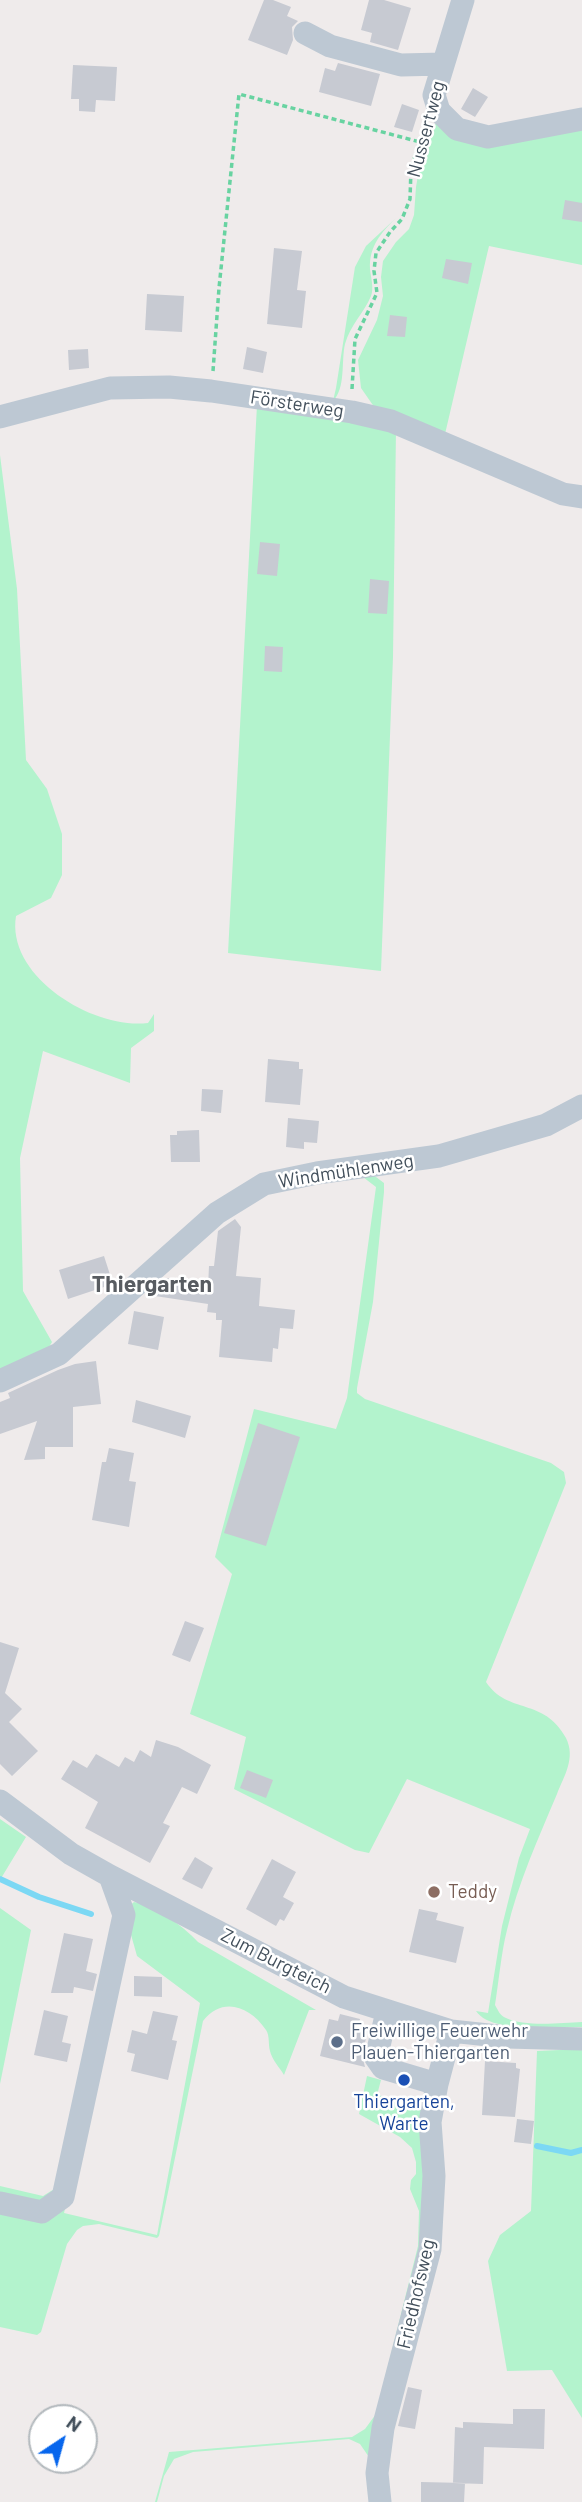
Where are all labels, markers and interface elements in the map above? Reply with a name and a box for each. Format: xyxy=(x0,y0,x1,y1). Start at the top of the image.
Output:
street label: Nussertweg xyxy=(402,78,450,180)
street label: Försterweg xyxy=(249,385,345,423)
street label: Windmühlenweg xyxy=(277,1149,415,1193)
district label: Thiergarten xyxy=(92,1270,212,1298)
place label: Teddy xyxy=(448,1881,497,1903)
marker: Teddy xyxy=(426,1884,442,1900)
street label: Zum Burgteich xyxy=(217,1923,335,1999)
place label: Freiwillige Feuerwehr Plauen-Thiergarten xyxy=(351,2020,528,2064)
marker: Freiwillige Feuerwehr Plauen-Thiergarten xyxy=(329,2034,345,2050)
marker: Thiergarten, Warte xyxy=(396,2072,412,2088)
place label: Thiergarten, Warte xyxy=(353,2091,455,2135)
street label: Friedhofsweg xyxy=(392,2237,440,2351)
north arrow xyxy=(28,2404,98,2474)
text: N xyxy=(63,2410,86,2436)

